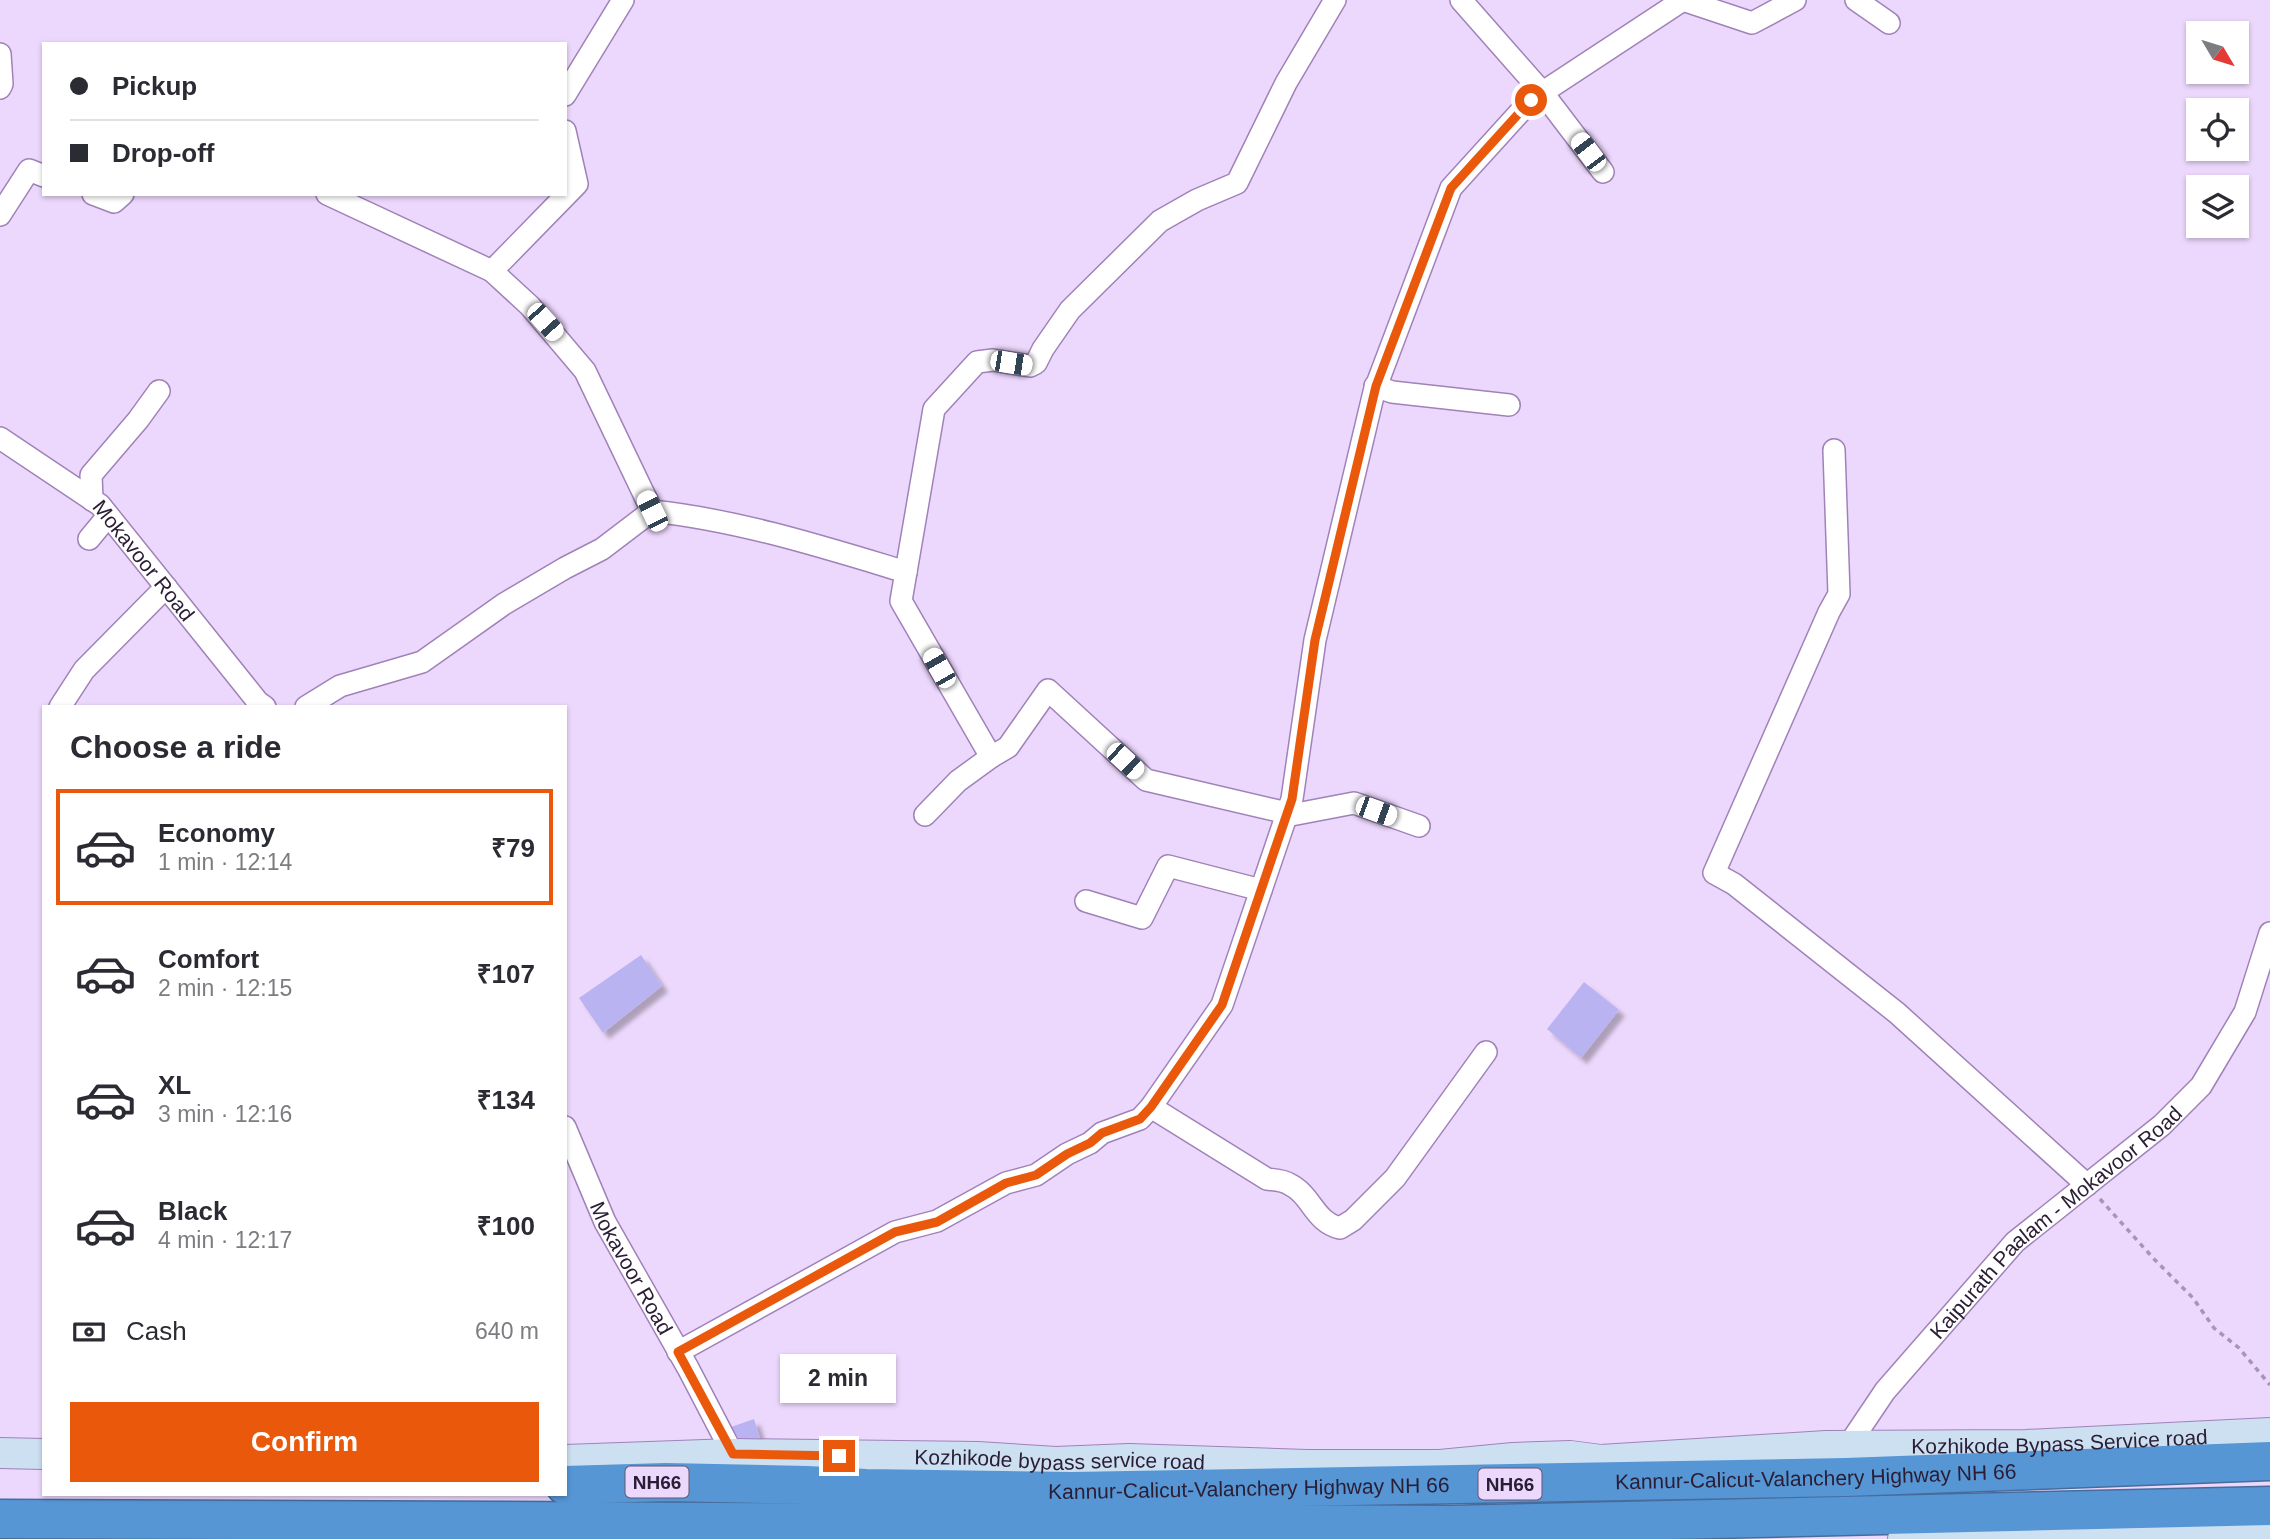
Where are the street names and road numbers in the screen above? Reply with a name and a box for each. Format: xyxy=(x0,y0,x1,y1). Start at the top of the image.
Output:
street label: Mokavoor Road xyxy=(89,495,200,625)
street label: Kaipurath Paalam - Mokavoor Road xyxy=(1925,1101,2186,1343)
street label: Mokavoor Road xyxy=(586,1198,678,1338)
street label: Kozhikode Bypass Service road xyxy=(1911,1425,2208,1457)
street label: Kozhikode bypass service road xyxy=(914,1445,1205,1474)
street label: Kannur-Calicut-Valanchery Highway NH 66 xyxy=(1615,1459,2017,1493)
road number: NH66 xyxy=(626,1466,688,1498)
road number: NH66 xyxy=(1478,1468,1542,1500)
street label: Kannur-Calicut-Valanchery Highway NH 66 xyxy=(1048,1473,1450,1503)

